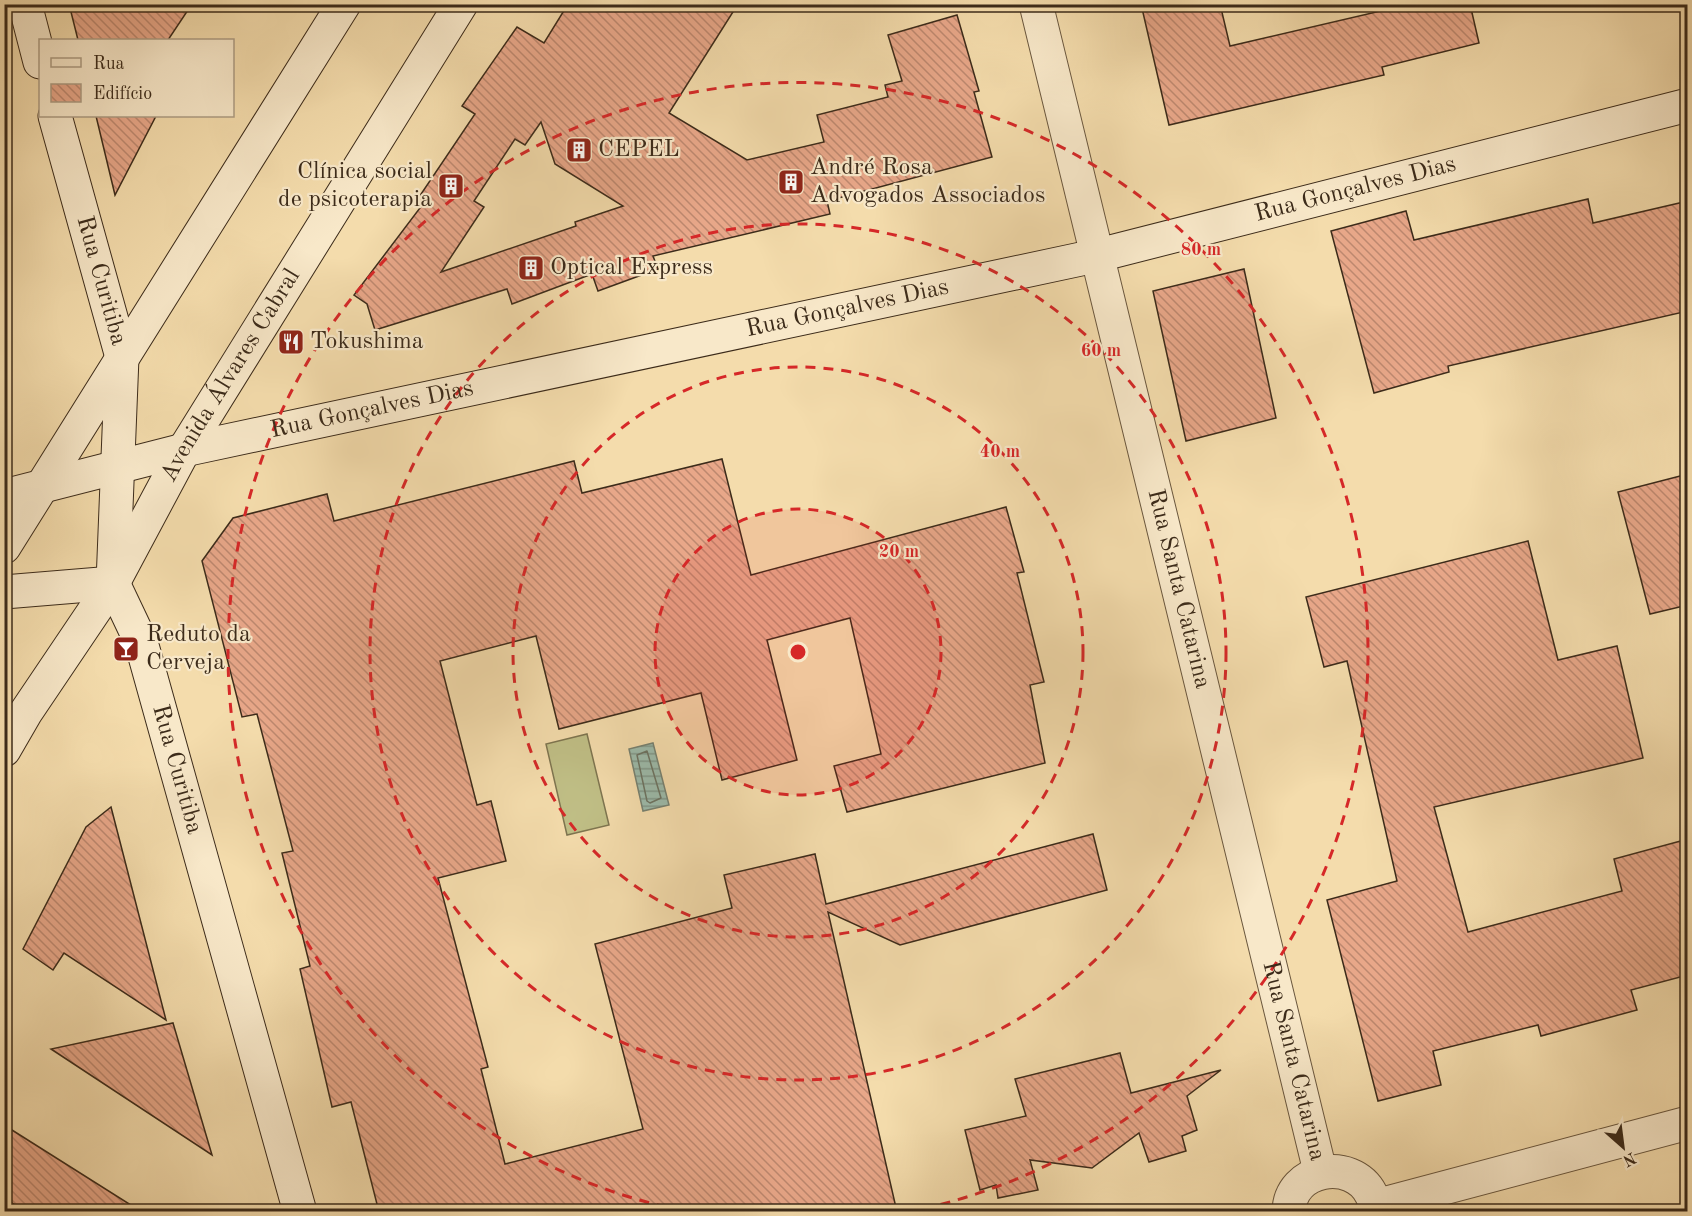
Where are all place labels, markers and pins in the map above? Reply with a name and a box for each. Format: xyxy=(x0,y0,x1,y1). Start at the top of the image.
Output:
building icon: CEPEL xyxy=(564,135,594,165)
place label: CEPEL xyxy=(598,138,680,162)
place label: André Rosa Advogados Associados xyxy=(810,156,1045,208)
place label: Clínica social de psicoterapia xyxy=(278,160,432,212)
building icon: André Rosa Advogados Associados xyxy=(776,167,806,197)
building icon: Clínica social de psicoterapia xyxy=(436,171,466,201)
building icon: Optical Express xyxy=(516,253,546,283)
place label: Optical Express xyxy=(550,256,713,280)
restaurant icon: Tokushima xyxy=(276,327,306,357)
place label: Tokushima xyxy=(310,330,424,354)
place label: Reduto da Cerveja xyxy=(146,623,251,675)
bar icon: Reduto da Cerveja xyxy=(111,634,141,664)
centre of rings xyxy=(788,642,808,662)

